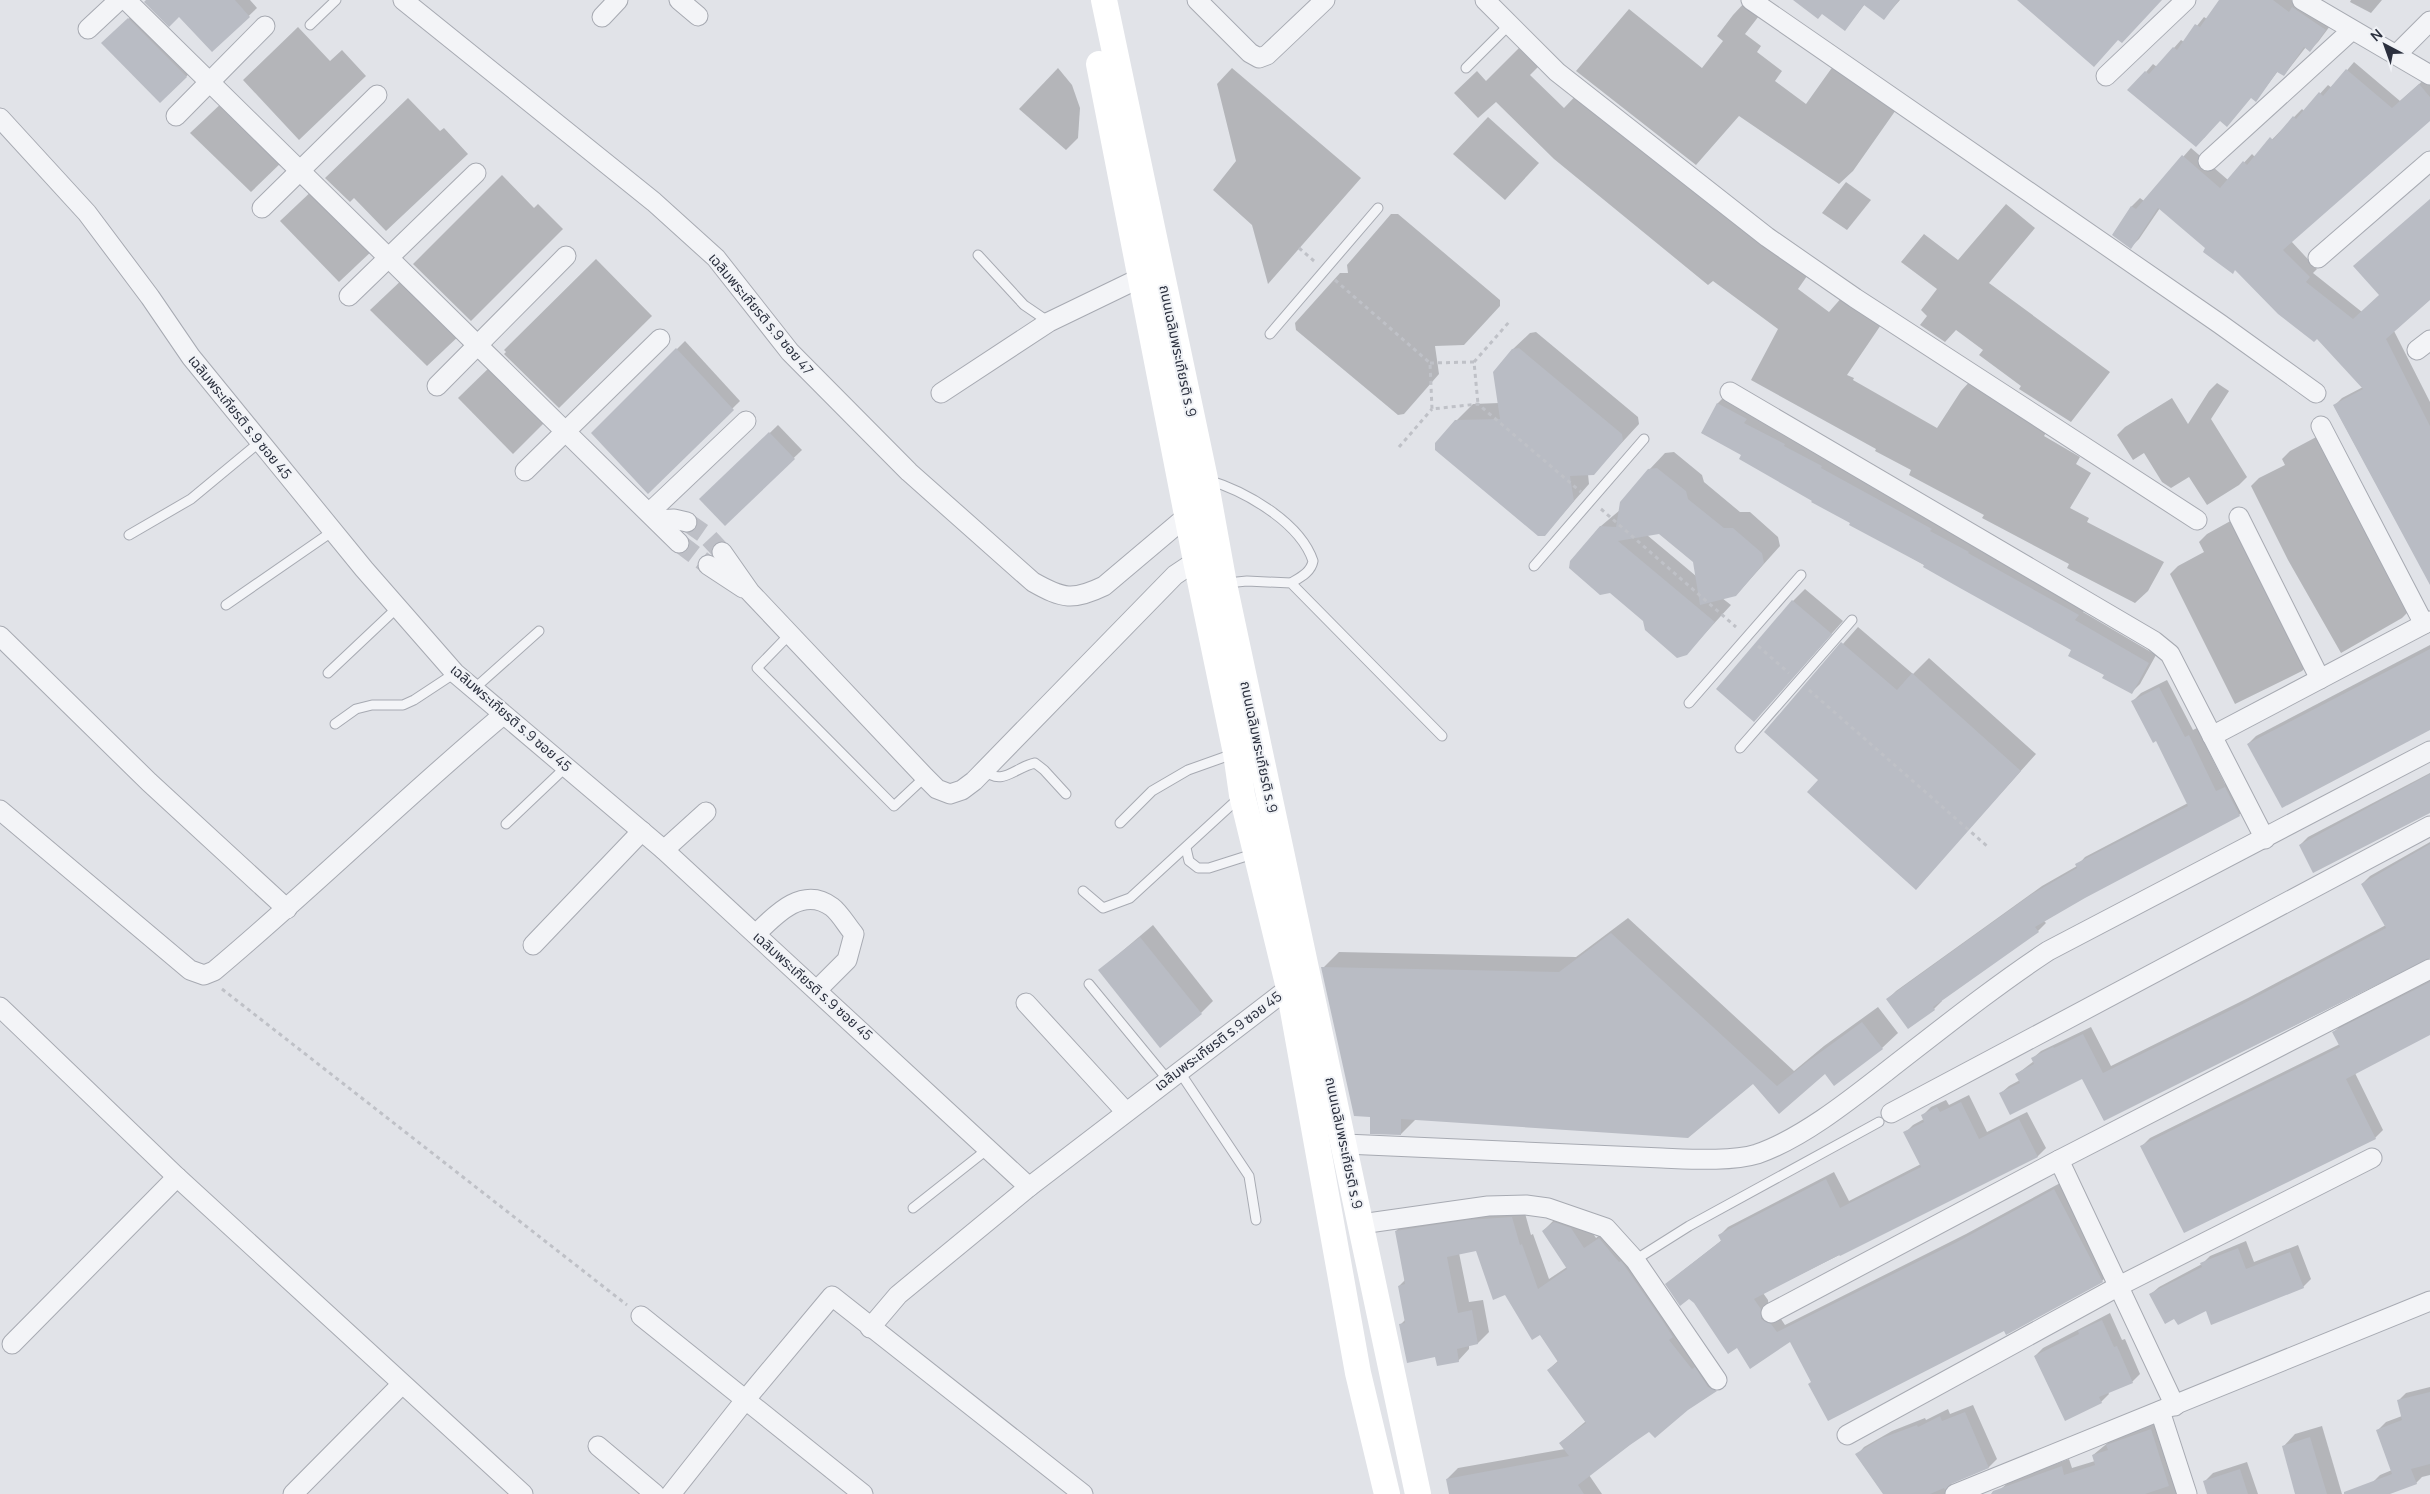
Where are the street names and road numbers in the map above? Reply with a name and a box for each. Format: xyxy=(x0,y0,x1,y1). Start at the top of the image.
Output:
street label: เฉลิมพระเกียรติ ร.9 ซอย 47 xyxy=(705,249,818,379)
street label: ถนนเฉลิมพระเกียรติ ร.9 xyxy=(1155,283,1202,419)
street label: เฉลิมพระเกียรติ ร.9 ซอย 45 xyxy=(184,351,296,483)
street label: เฉลิมพระเกียรติ ร.9 ซอย 45 xyxy=(447,660,576,776)
street label: ถนนเฉลิมพระเกียรติ ร.9 xyxy=(1236,679,1283,815)
street label: เฉลิมพระเกียรติ ร.9 ซอย 45 xyxy=(749,927,877,1044)
street label: เฉลิมพระเกียรติ ร.9 ซอย 45 xyxy=(1150,986,1285,1095)
street label: ถนนเฉลิมพระเกียรติ ร.9 xyxy=(1321,1075,1368,1211)

